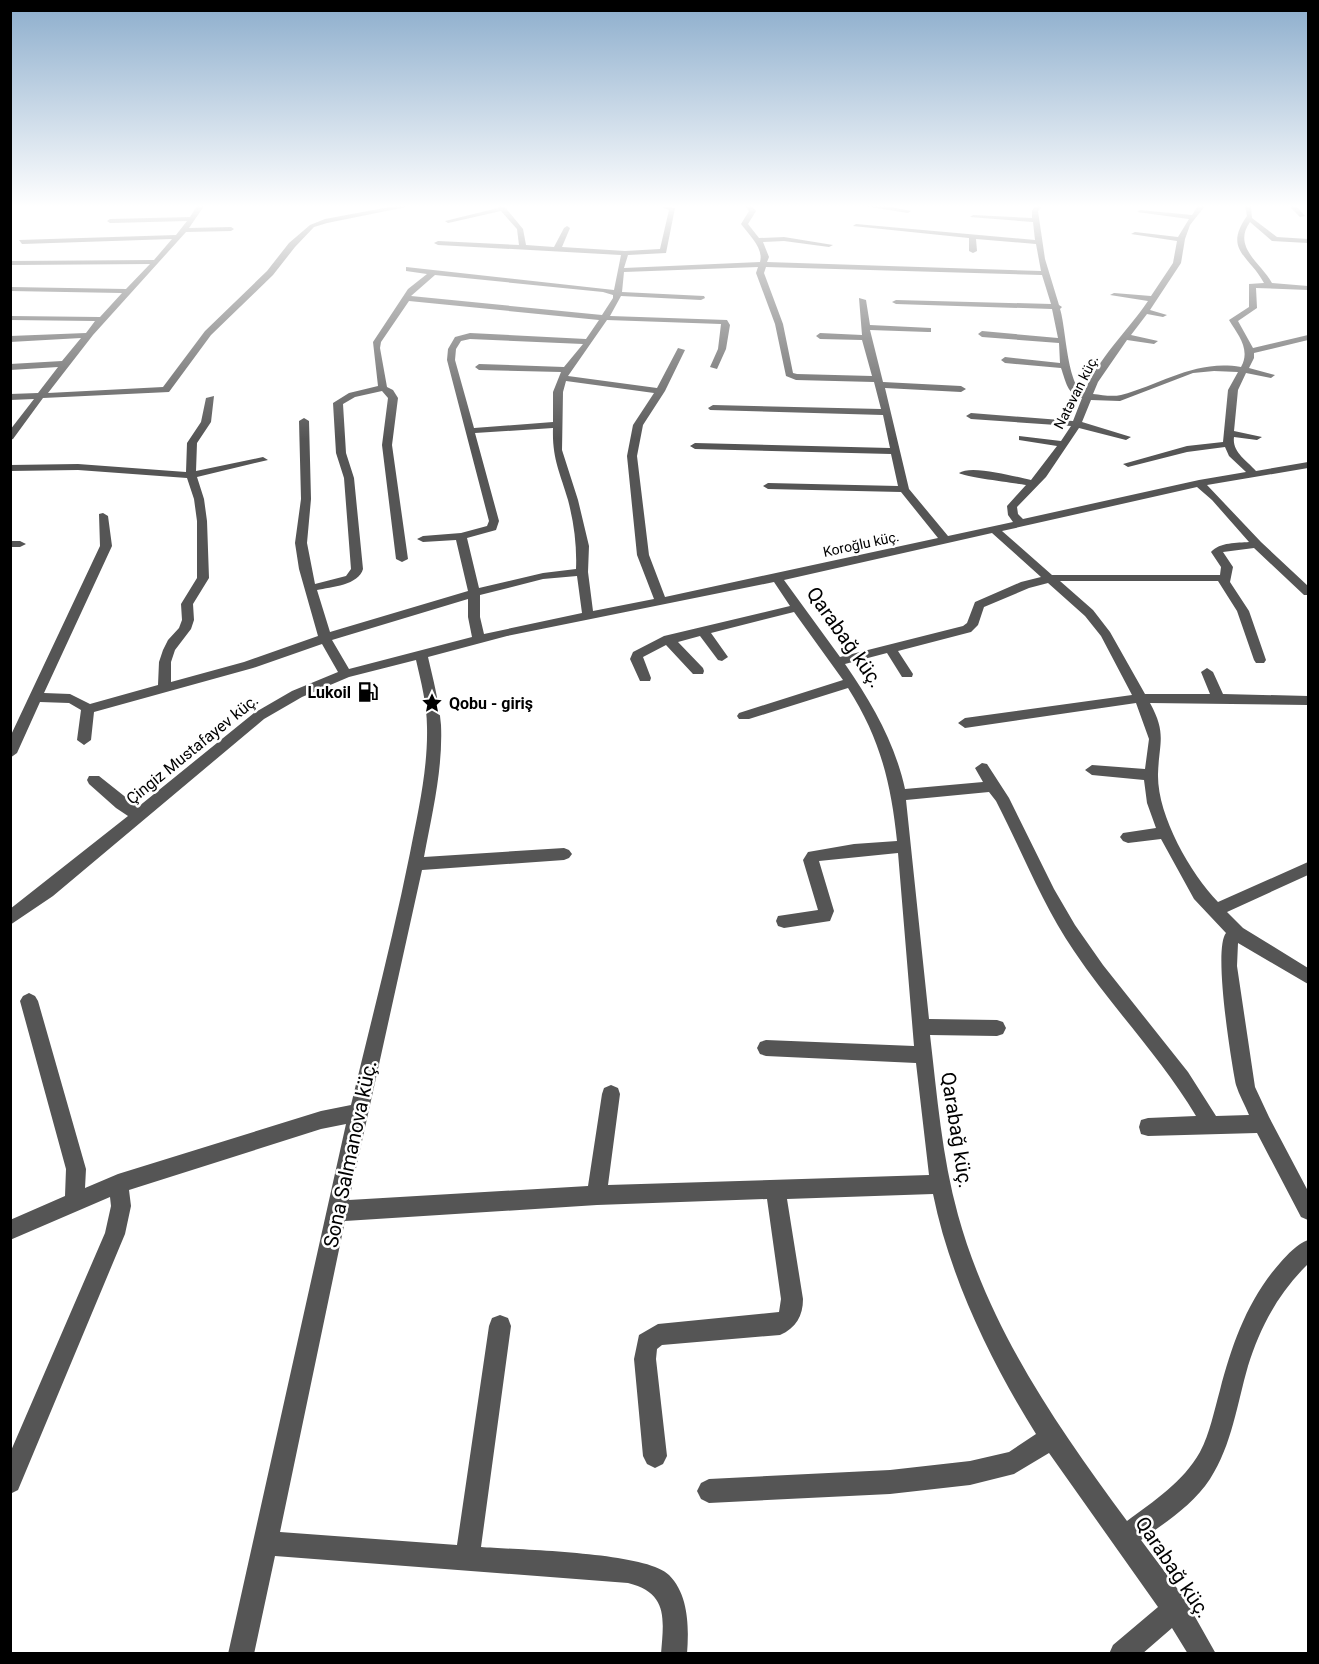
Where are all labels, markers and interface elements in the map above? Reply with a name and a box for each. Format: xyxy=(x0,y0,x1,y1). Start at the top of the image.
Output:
street label: Natəvan küç. xyxy=(1051,352,1101,432)
street label: Koroğlu küç. xyxy=(821,528,901,560)
street label: Qarabağ küç. xyxy=(802,582,888,692)
fuel station icon: Lukoil xyxy=(356,680,380,704)
place label: Lukoil xyxy=(308,683,351,702)
street label: Çingiz Mustafayev küç. xyxy=(123,690,262,808)
place icon: Qobu - giriş xyxy=(420,691,444,715)
place label: Qobu - giriş xyxy=(449,694,533,713)
street label: Sona Salmanova küç. xyxy=(318,1058,382,1250)
street label: Qarabağ küç. xyxy=(936,1070,978,1190)
street label: Qarabağ küç. xyxy=(1130,1512,1216,1622)

